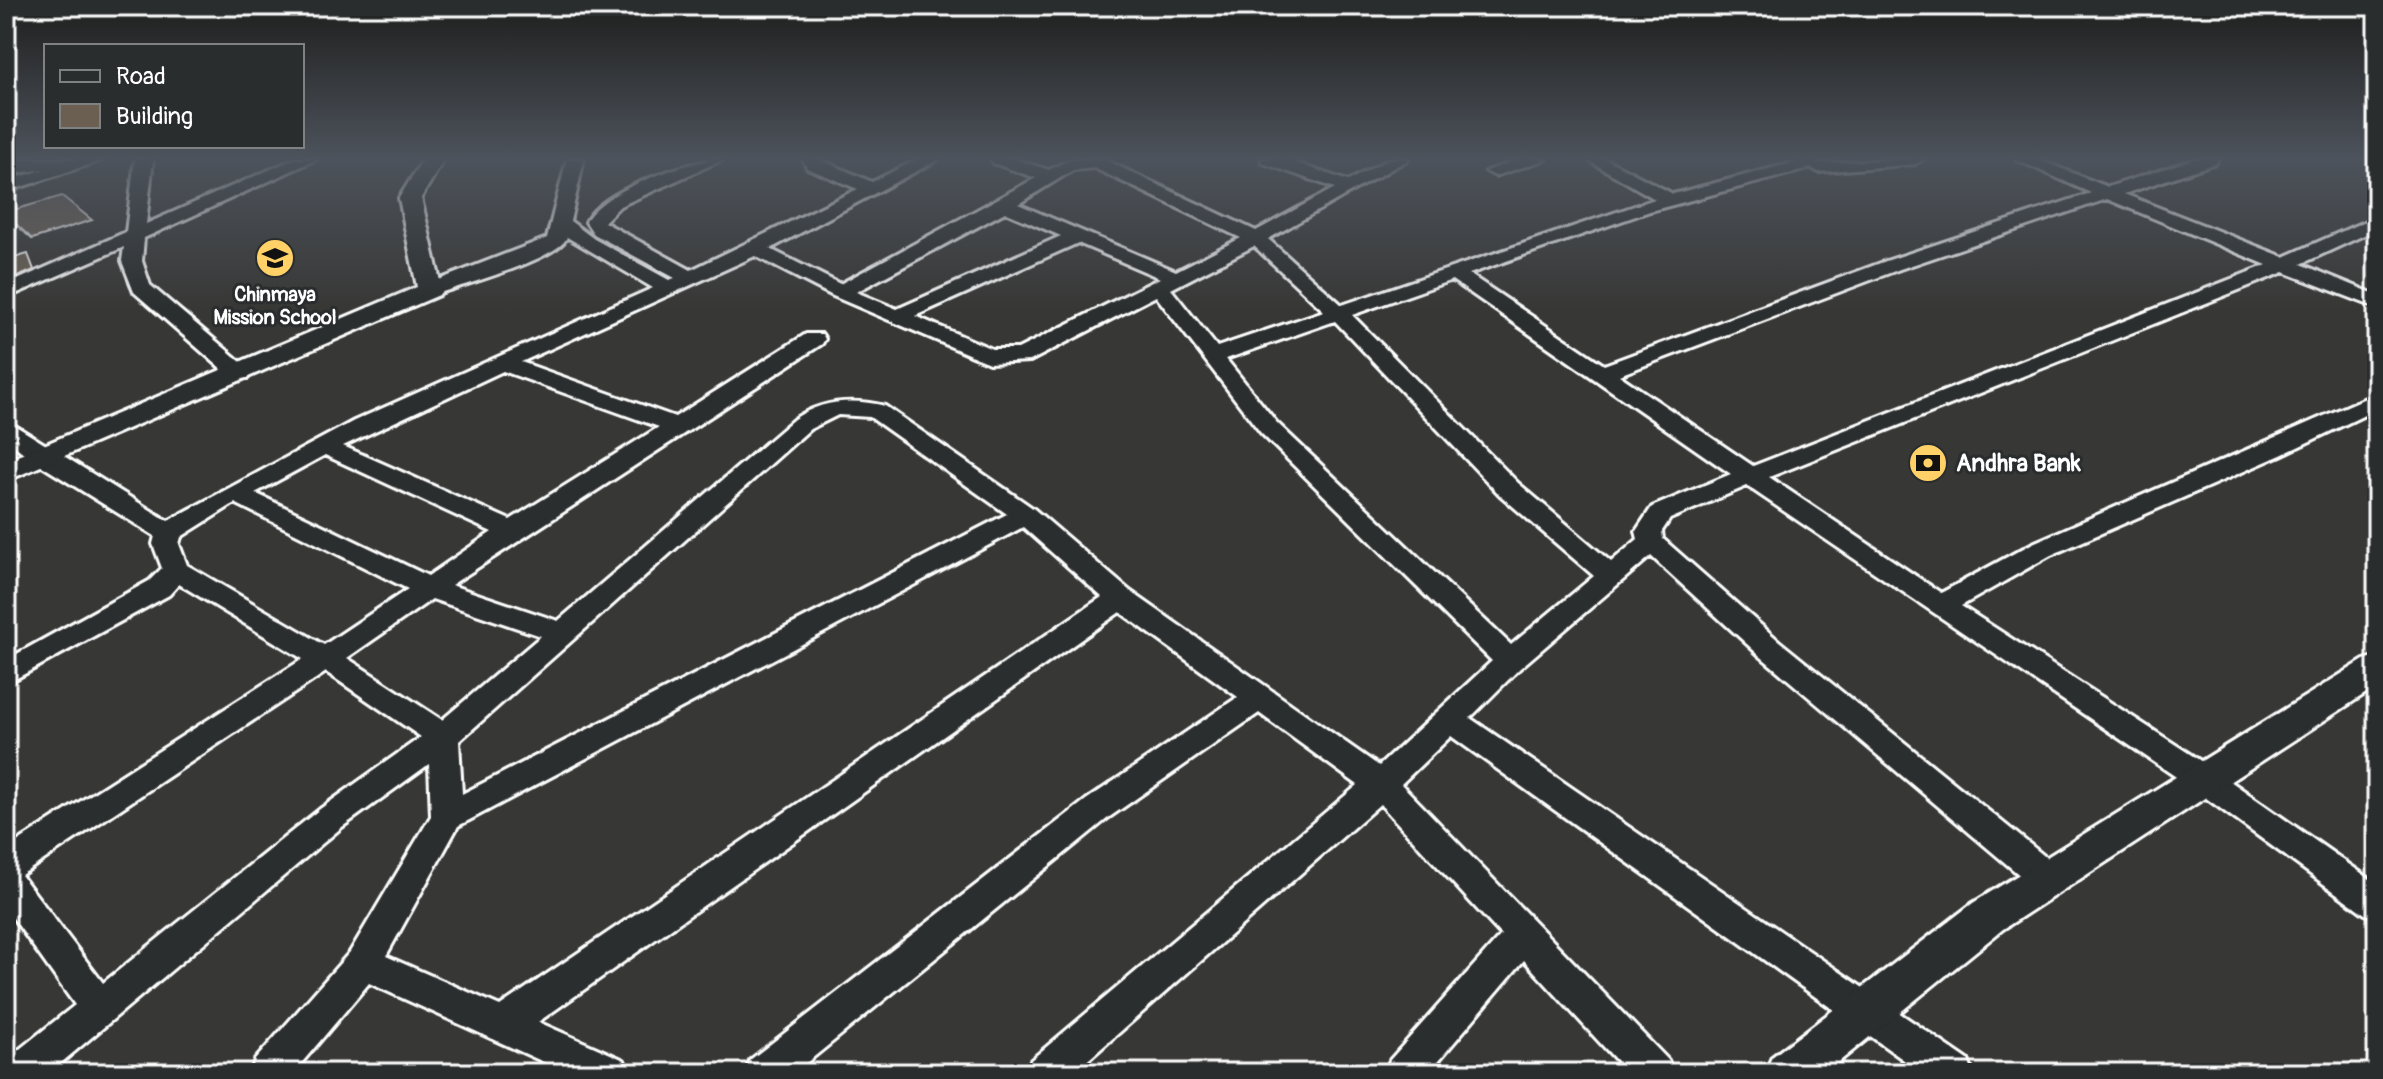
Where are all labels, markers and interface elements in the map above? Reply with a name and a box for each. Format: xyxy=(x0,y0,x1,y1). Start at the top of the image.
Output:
legend xyxy=(44,44,304,148)
text: Road xyxy=(116,62,166,91)
text: Building xyxy=(116,102,193,131)
school or university icon: Chinmaya Mission School xyxy=(254,237,296,279)
place label: Chinmaya Mission School xyxy=(213,282,337,330)
bank icon: Andhra Bank xyxy=(1907,442,1949,484)
place label: Andhra Bank xyxy=(1956,449,2082,478)

